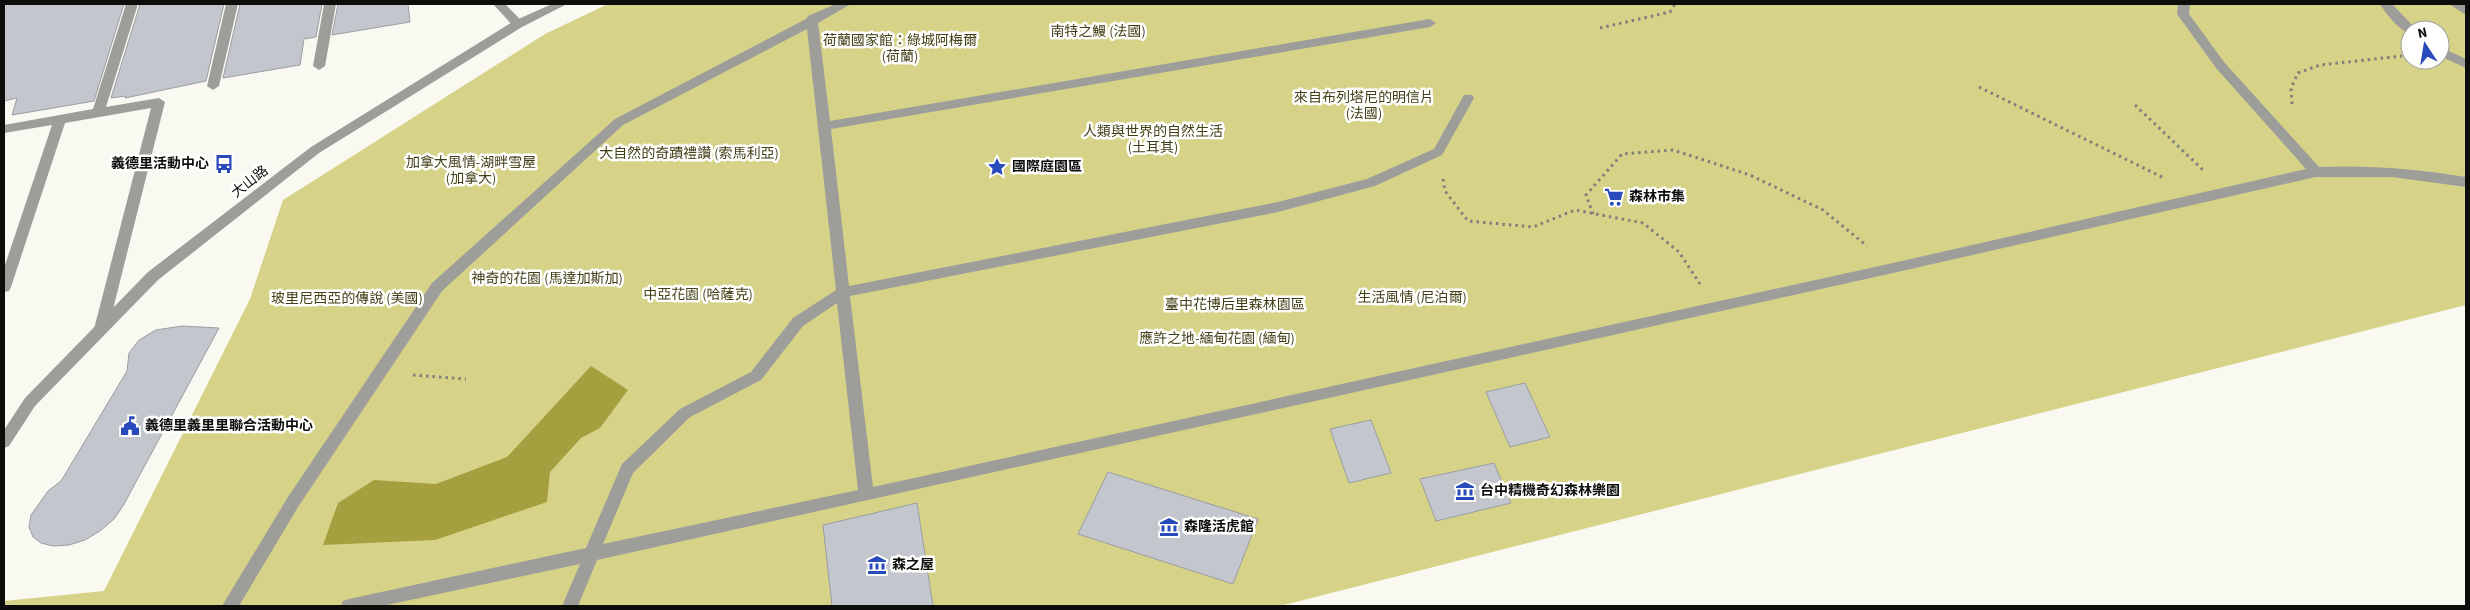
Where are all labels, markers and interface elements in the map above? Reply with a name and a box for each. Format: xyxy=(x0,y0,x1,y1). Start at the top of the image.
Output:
north arrow xyxy=(2400,20,2450,70)
park label: 南特之鰻 (法國) xyxy=(1050,22,1146,42)
text: N xyxy=(2416,23,2429,44)
park label: 荷蘭國家館：綠城阿梅爾 (荷蘭) xyxy=(823,31,977,67)
park label: 來自布列塔尼的明信片 (法國) xyxy=(1294,88,1434,124)
park label: 人類與世界的自然生活 (土耳其) xyxy=(1083,122,1223,158)
park label: 大自然的奇蹟禮讚 (索馬利亞) xyxy=(599,144,779,164)
bus stop icon: 義德里活動中心 xyxy=(213,153,235,175)
park label: 加拿大風情-湖畔雪屋 (加拿大) xyxy=(406,153,536,189)
place label: 義德里活動中心 xyxy=(111,154,209,174)
place icon: 國際庭園區 xyxy=(986,156,1008,178)
place label: 國際庭園區 xyxy=(1012,157,1082,177)
street label: 大山路 xyxy=(227,161,273,203)
supermarket icon: 森林市集 xyxy=(1603,186,1625,208)
place label: 森林市集 xyxy=(1629,187,1685,207)
park label: 神奇的花園 (馬達加斯加) xyxy=(471,269,623,289)
park label: 中亞花園 (哈薩克) xyxy=(643,285,753,305)
park label: 生活風情 (尼泊爾) xyxy=(1357,288,1467,308)
park label: 玻里尼西亞的傳說 (美國) xyxy=(271,289,423,309)
park label: 臺中花博后里森林園區 xyxy=(1165,295,1305,315)
park label: 應許之地-緬甸花園 (緬甸) xyxy=(1139,329,1295,349)
public building icon: 義德里義里里聯合活動中心 xyxy=(119,415,141,437)
place label: 義德里義里里聯合活動中心 xyxy=(145,416,313,436)
museum icon: 台中精機奇幻森林樂園 xyxy=(1454,480,1476,502)
place label: 台中精機奇幻森林樂園 xyxy=(1480,481,1620,501)
museum icon: 森隆活虎館 xyxy=(1158,516,1180,538)
place label: 森隆活虎館 xyxy=(1184,517,1254,537)
museum icon: 森之屋 xyxy=(866,554,888,576)
place label: 森之屋 xyxy=(892,555,934,575)

